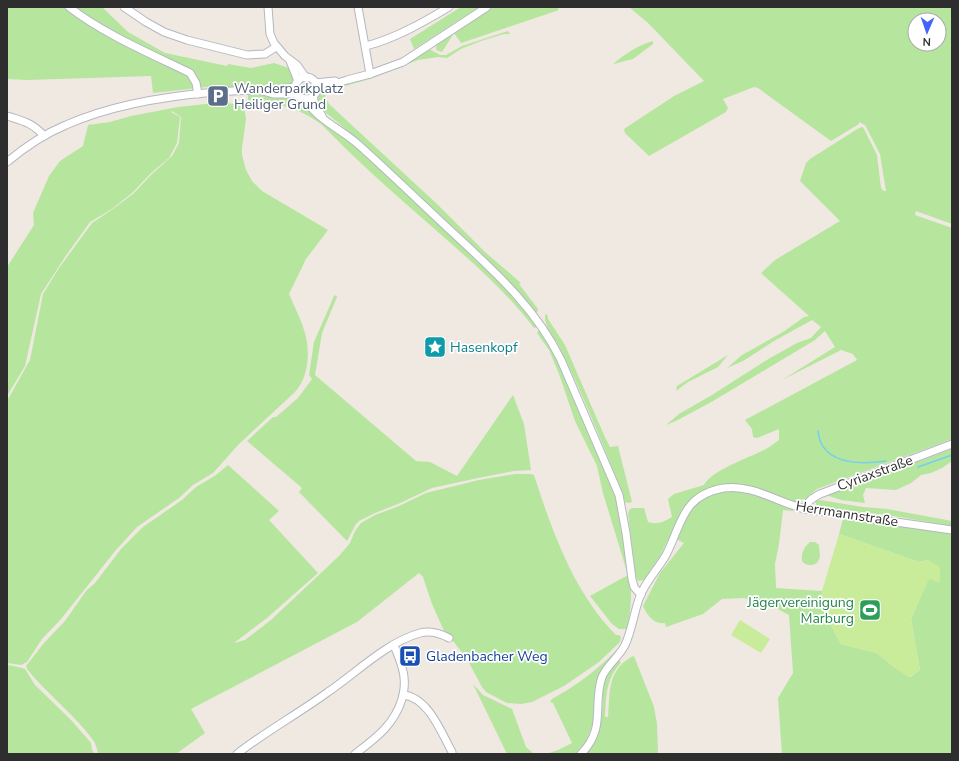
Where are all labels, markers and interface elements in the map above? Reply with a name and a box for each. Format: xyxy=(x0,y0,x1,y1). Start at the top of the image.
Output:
north arrow xyxy=(907,12,947,52)
text: N xyxy=(922,34,931,49)
place label: Wanderparkplatz Heiliger Grund xyxy=(234,79,344,114)
parking icon: Wanderparkplatz Heiliger Grund xyxy=(205,83,231,109)
place icon: Hasenkopf xyxy=(422,334,448,360)
place label: Hasenkopf xyxy=(450,338,518,357)
street label: Cyriaxstraße xyxy=(835,451,915,495)
street label: Herrmannstraße xyxy=(794,497,900,531)
place label: Jägervereinigung Marburg xyxy=(746,593,854,628)
sports icon: Jägervereinigung Marburg xyxy=(857,597,883,623)
bus stop icon: Gladenbacher Weg xyxy=(397,643,423,669)
place label: Gladenbacher Weg xyxy=(426,647,548,666)

